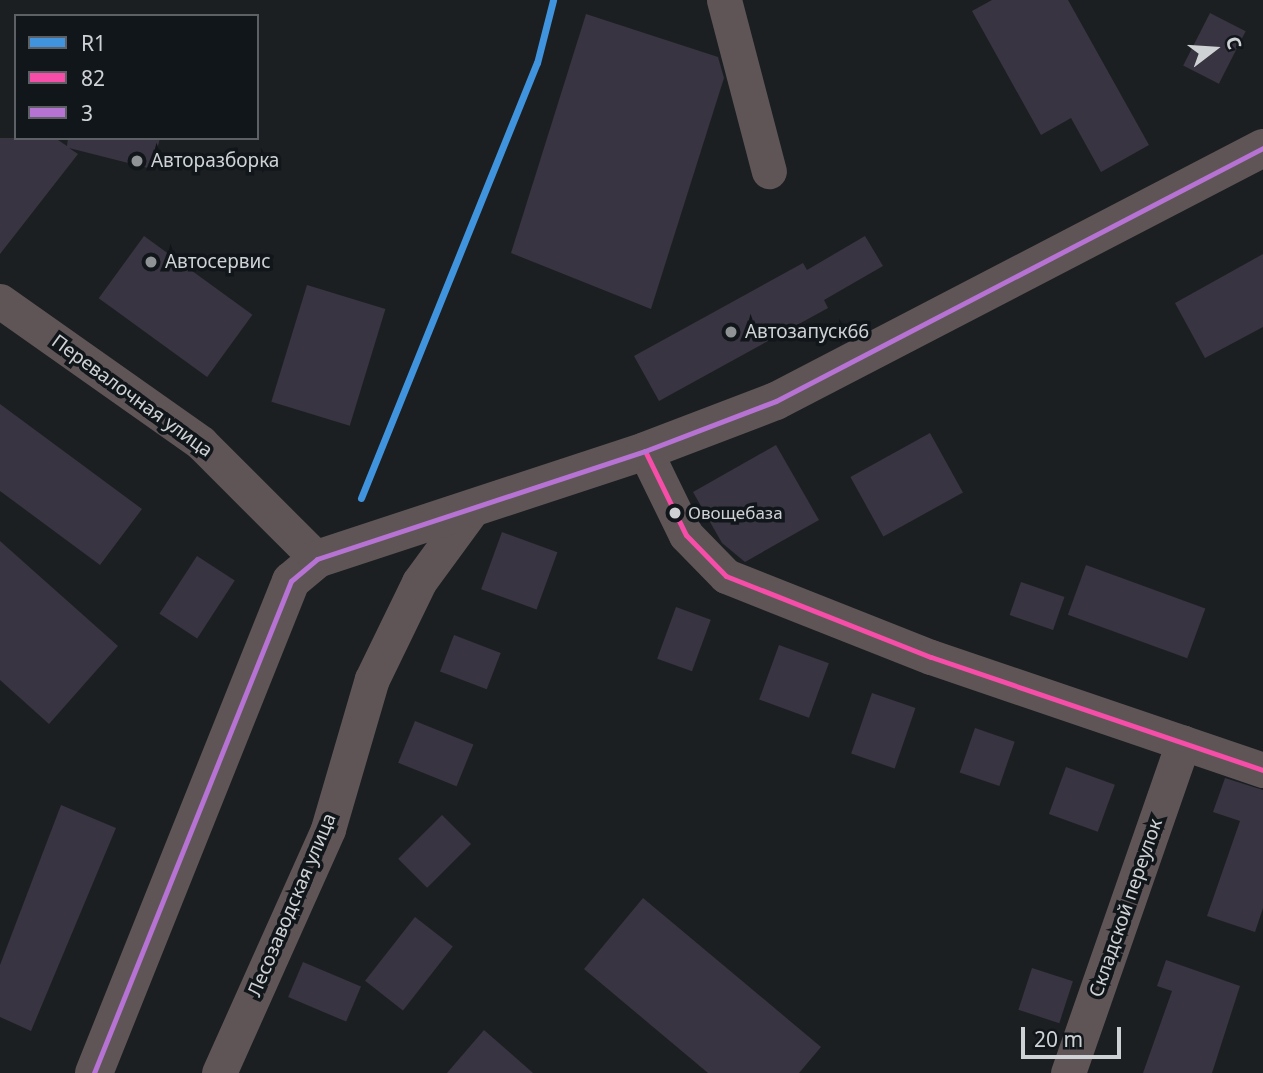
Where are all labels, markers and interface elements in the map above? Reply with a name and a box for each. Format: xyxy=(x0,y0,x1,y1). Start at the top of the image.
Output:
legend xyxy=(14,14,259,140)
north arrow xyxy=(1179,14,1249,84)
text: R1 xyxy=(81,29,106,57)
text: С xyxy=(1220,33,1248,53)
text: 82 xyxy=(81,64,105,92)
text: 3 xyxy=(81,99,93,127)
place label: Авторазборка xyxy=(151,150,279,172)
marker: Авторазборка xyxy=(129,153,145,169)
place label: Автосервис xyxy=(165,251,271,273)
marker: Автосервис xyxy=(143,254,159,270)
place label: Автозапуск66 xyxy=(745,321,869,343)
marker: Автозапуск66 xyxy=(723,324,739,340)
street label: Перевалочная улица xyxy=(47,330,217,462)
place label: Овощебаза xyxy=(688,503,783,523)
marker: Овощебаза xyxy=(668,506,682,520)
street label: Лесозаводская улица xyxy=(243,810,341,1000)
street label: Складской переулок xyxy=(1085,816,1167,1000)
scale bar xyxy=(1025,1014,1125,1058)
text: 20 m xyxy=(1034,1025,1083,1053)

